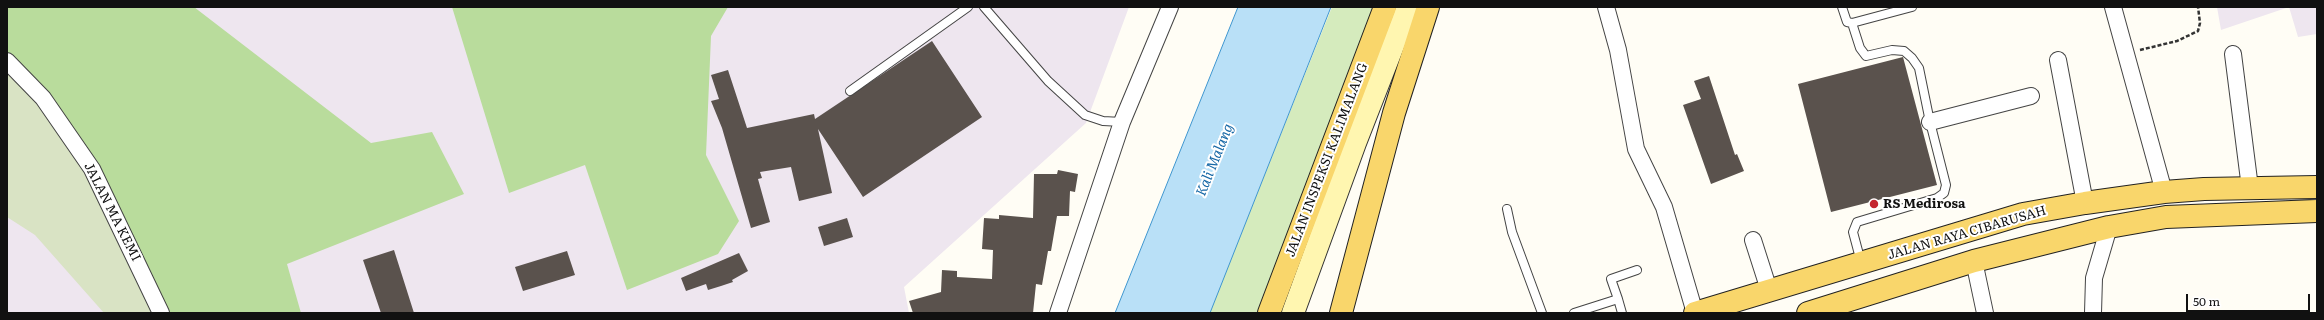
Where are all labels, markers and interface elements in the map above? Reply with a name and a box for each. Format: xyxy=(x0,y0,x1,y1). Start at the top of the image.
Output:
street label: JALAN INSPEKSI KALIMALANG xyxy=(1283,61,1371,259)
water label: Kali Malang xyxy=(1193,121,1237,199)
street label: JALAN MA KEMI xyxy=(80,160,144,264)
place label: RS Medirosa xyxy=(1883,196,1965,212)
marker: RS Medirosa xyxy=(1868,198,1880,210)
street label: JALAN RAYA CIBARUSAH xyxy=(1886,203,2048,263)
scale bar xyxy=(2188,286,2312,312)
text: 50 m xyxy=(2193,292,2220,310)

